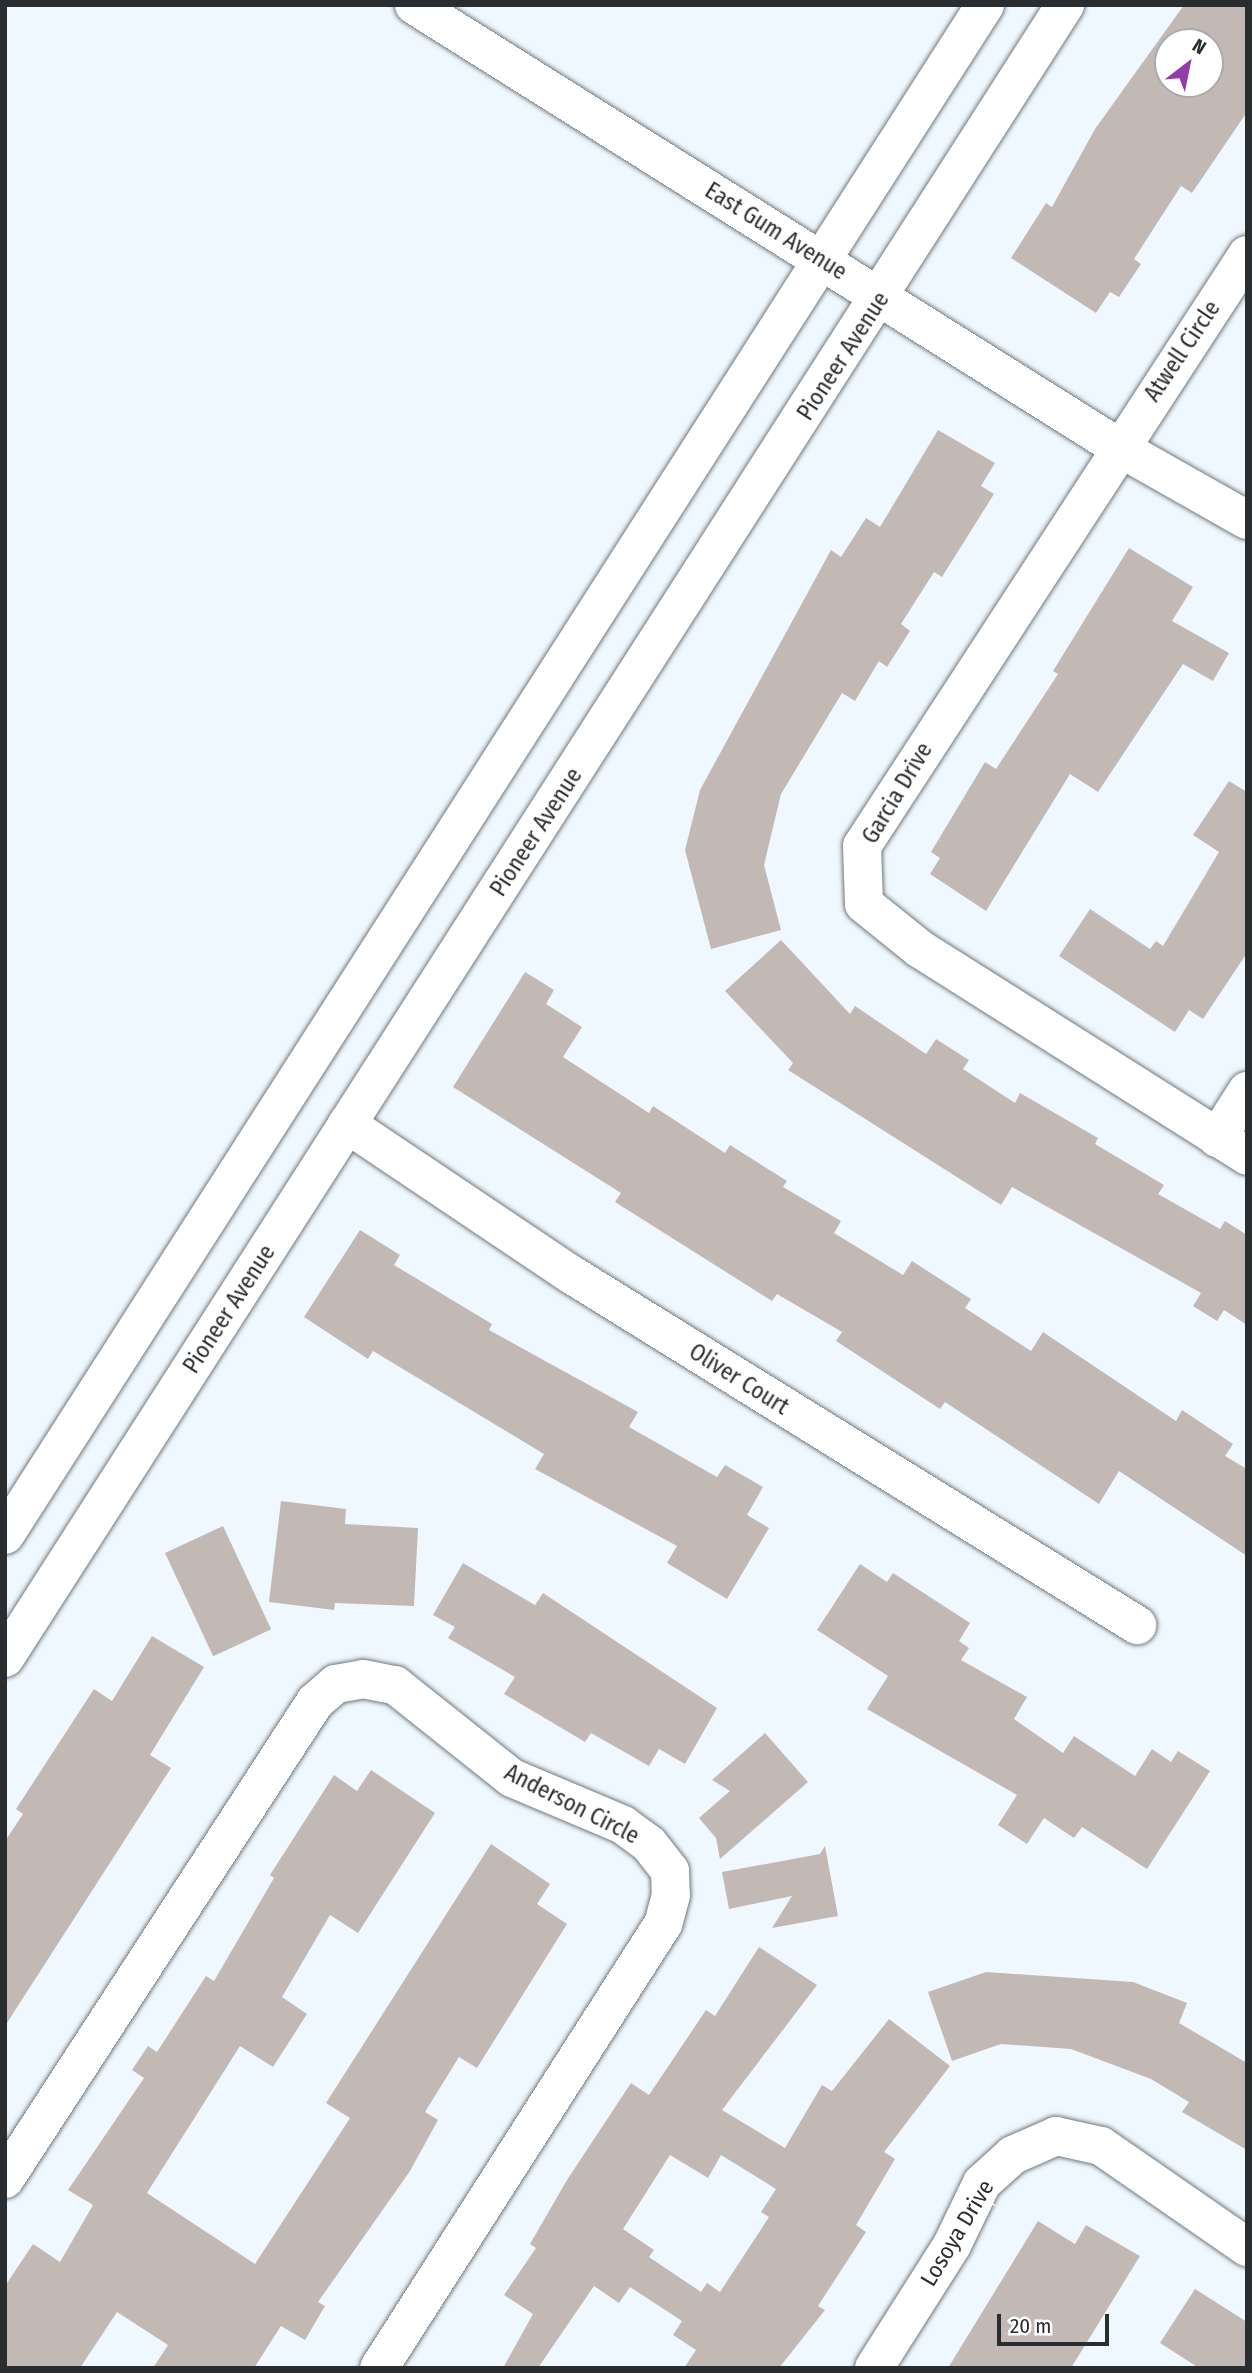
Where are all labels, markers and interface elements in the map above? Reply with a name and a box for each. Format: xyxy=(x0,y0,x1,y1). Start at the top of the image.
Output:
north arrow xyxy=(1154,28,1224,98)
text: N xyxy=(1188,34,1210,59)
street label: East Gum Avenue xyxy=(700,176,852,286)
street label: Pioneer Avenue xyxy=(791,287,895,425)
street label: Atwell Circle xyxy=(1138,295,1226,407)
street label: Garcia Drive xyxy=(856,738,938,848)
street label: Pioneer Avenue xyxy=(484,763,588,901)
street label: Pioneer Avenue xyxy=(177,1240,281,1378)
street label: Oliver Court xyxy=(684,1338,794,1420)
street label: Anderson Circle xyxy=(500,1758,644,1850)
street label: Losoya Drive xyxy=(915,2175,999,2291)
scale bar xyxy=(1000,2300,1112,2344)
text: 20 m xyxy=(1010,2313,1051,2339)

